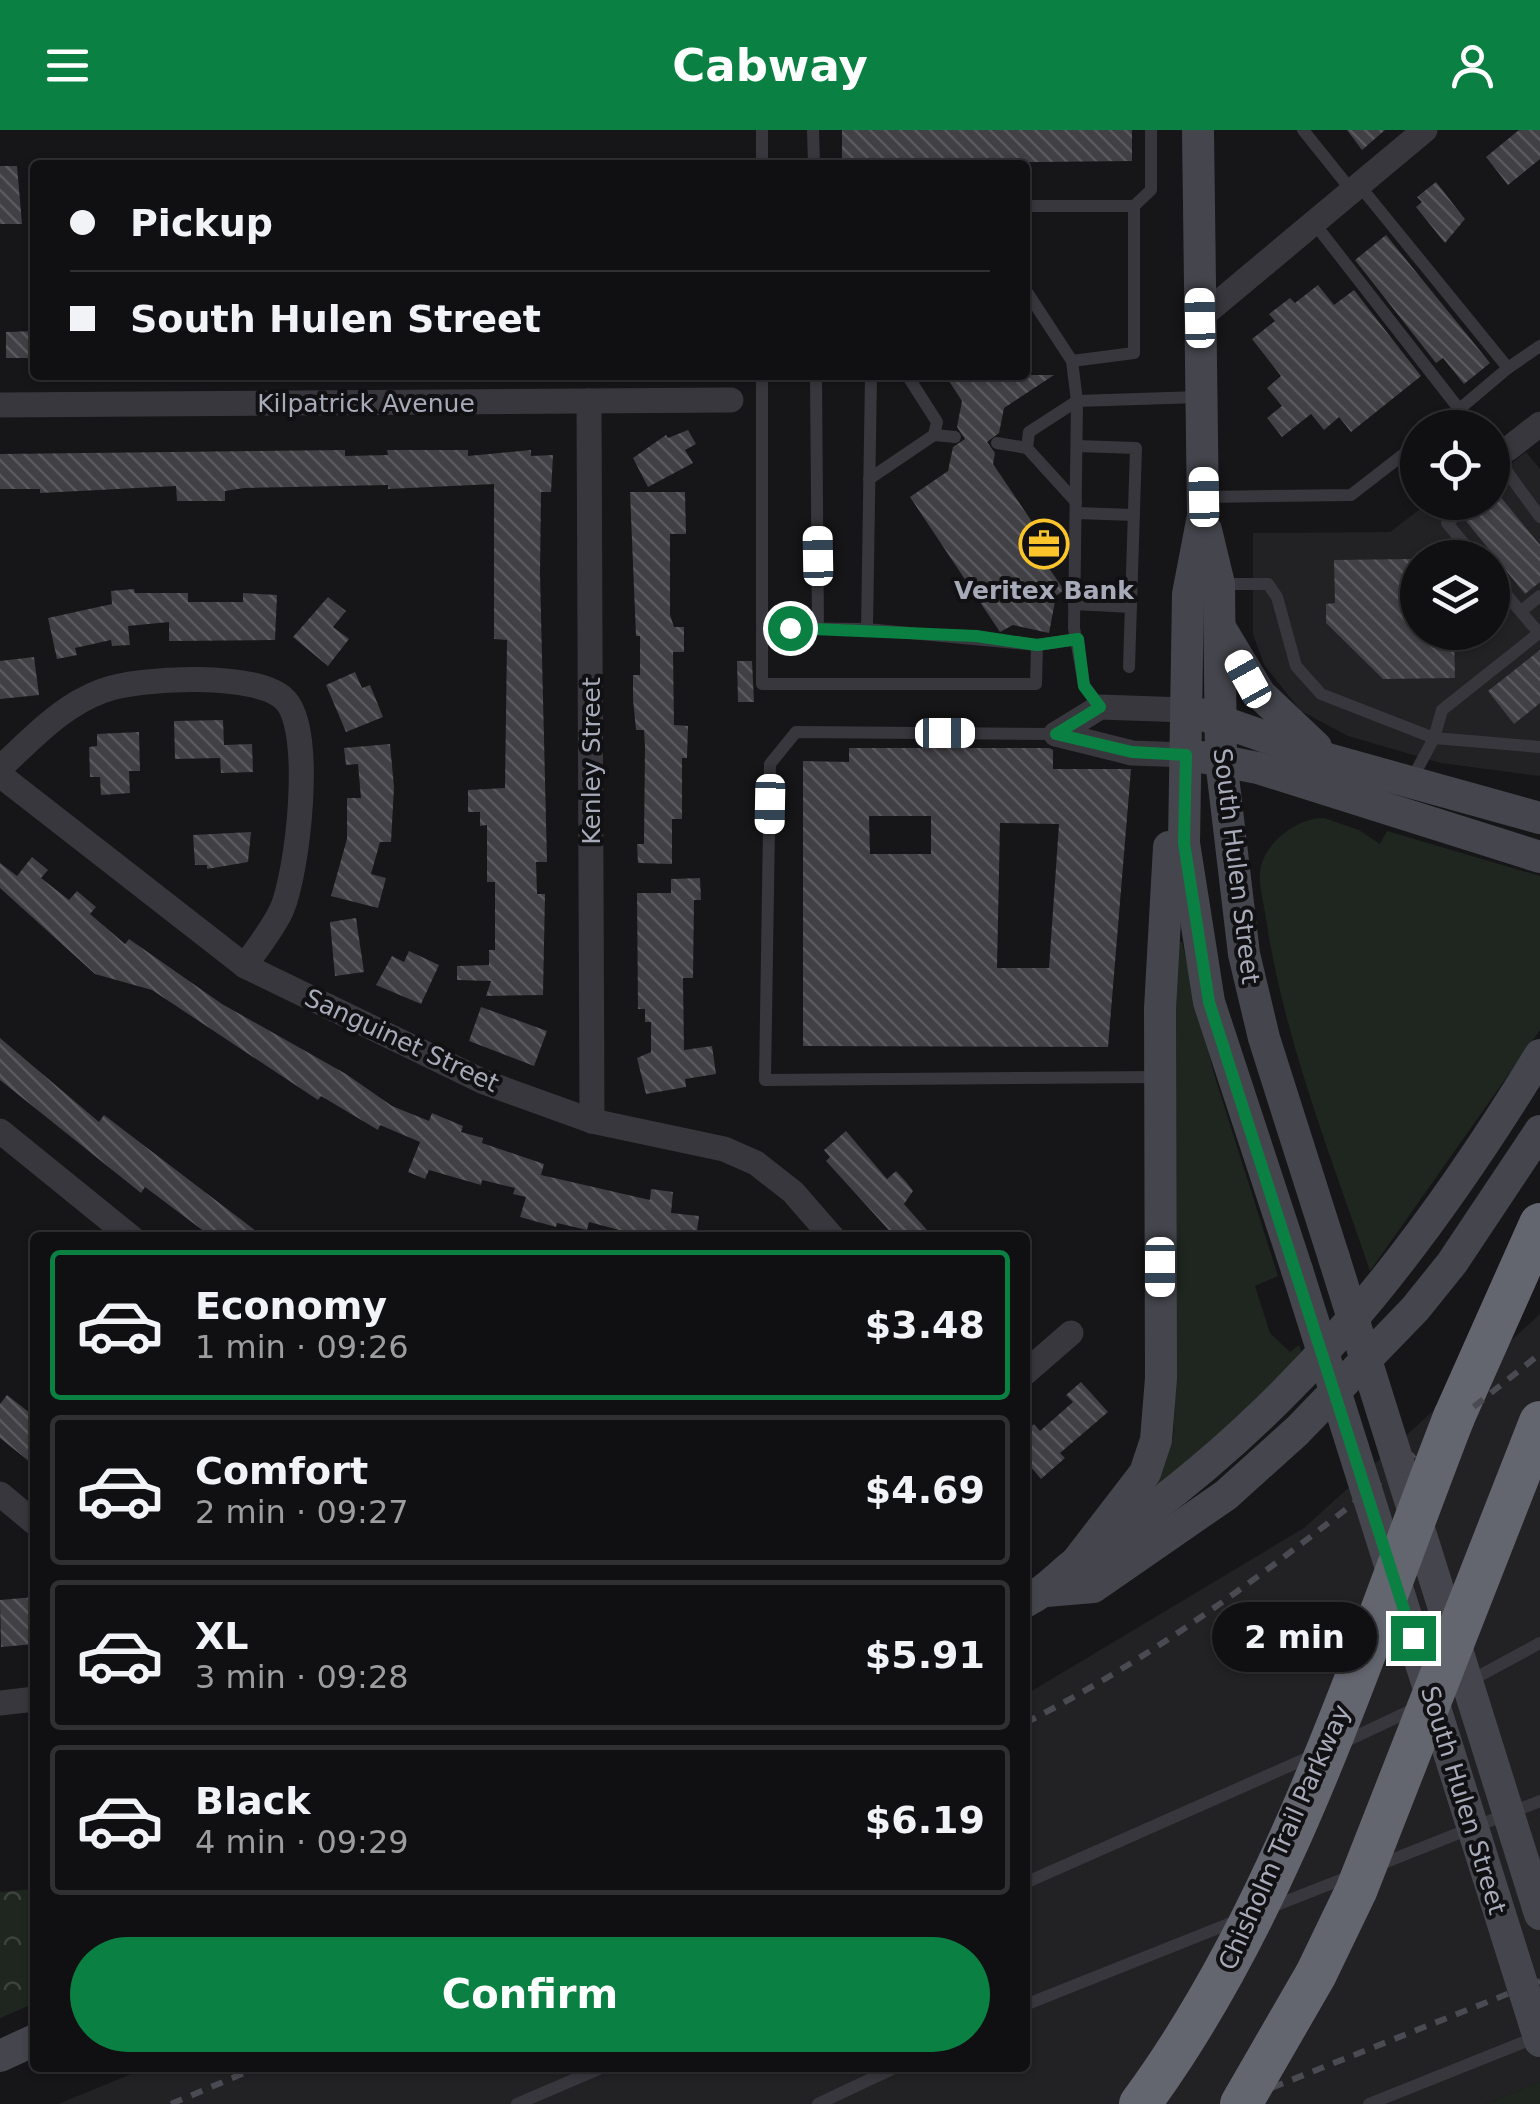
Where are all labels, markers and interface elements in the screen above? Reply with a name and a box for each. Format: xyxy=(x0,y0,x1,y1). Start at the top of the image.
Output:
icon: menu xyxy=(40,38,95,93)
icon: person xyxy=(1445,38,1500,93)
text: Cabway xyxy=(672,39,868,92)
text: Pickup xyxy=(130,201,273,245)
car xyxy=(1184,288,1216,348)
text: South Hulen Street xyxy=(130,297,541,341)
street label: Kilpatrick Avenue xyxy=(257,389,475,418)
map controls xyxy=(1400,410,1510,650)
button: locate xyxy=(1400,410,1510,520)
car xyxy=(1188,467,1220,527)
office icon: Veritex Bank xyxy=(1018,518,1070,570)
car xyxy=(802,526,834,586)
button: layers xyxy=(1400,540,1510,650)
place label: Veritex Bank xyxy=(954,576,1135,605)
route start xyxy=(768,606,813,651)
car xyxy=(1220,645,1276,713)
street label: Kenley Street xyxy=(577,677,606,845)
car xyxy=(915,718,975,748)
street label: South Hulen Street xyxy=(1208,747,1265,986)
car xyxy=(754,774,786,834)
street label: Sanguinet Street xyxy=(300,983,504,1098)
car xyxy=(1145,1237,1175,1297)
icon: car xyxy=(75,1280,165,1370)
text: Economy xyxy=(195,1284,387,1328)
text: $3.48 xyxy=(865,1303,985,1347)
text: 1 min · 09:26 xyxy=(195,1328,409,1366)
icon: car xyxy=(75,1445,165,1535)
text: Comfort xyxy=(195,1449,368,1493)
text: $4.69 xyxy=(865,1468,985,1512)
text: 2 min · 09:27 xyxy=(195,1493,409,1531)
callout: 2 min xyxy=(1213,1603,1378,1673)
icon: car xyxy=(75,1610,165,1700)
text: XL xyxy=(195,1614,249,1658)
route end xyxy=(1391,1616,1436,1661)
text: 2 min xyxy=(1244,1618,1345,1656)
text: $5.91 xyxy=(865,1633,985,1677)
text: 3 min · 09:28 xyxy=(195,1658,409,1696)
street label: South Hulen Street xyxy=(1415,1682,1512,1918)
street label: Chisholm Trail Parkway xyxy=(1213,1700,1356,1974)
icon: car xyxy=(75,1775,165,1865)
text: Black xyxy=(195,1779,310,1823)
text: $6.19 xyxy=(865,1798,985,1842)
text: 4 min · 09:29 xyxy=(195,1823,409,1861)
button: Confirm xyxy=(70,1937,990,2052)

